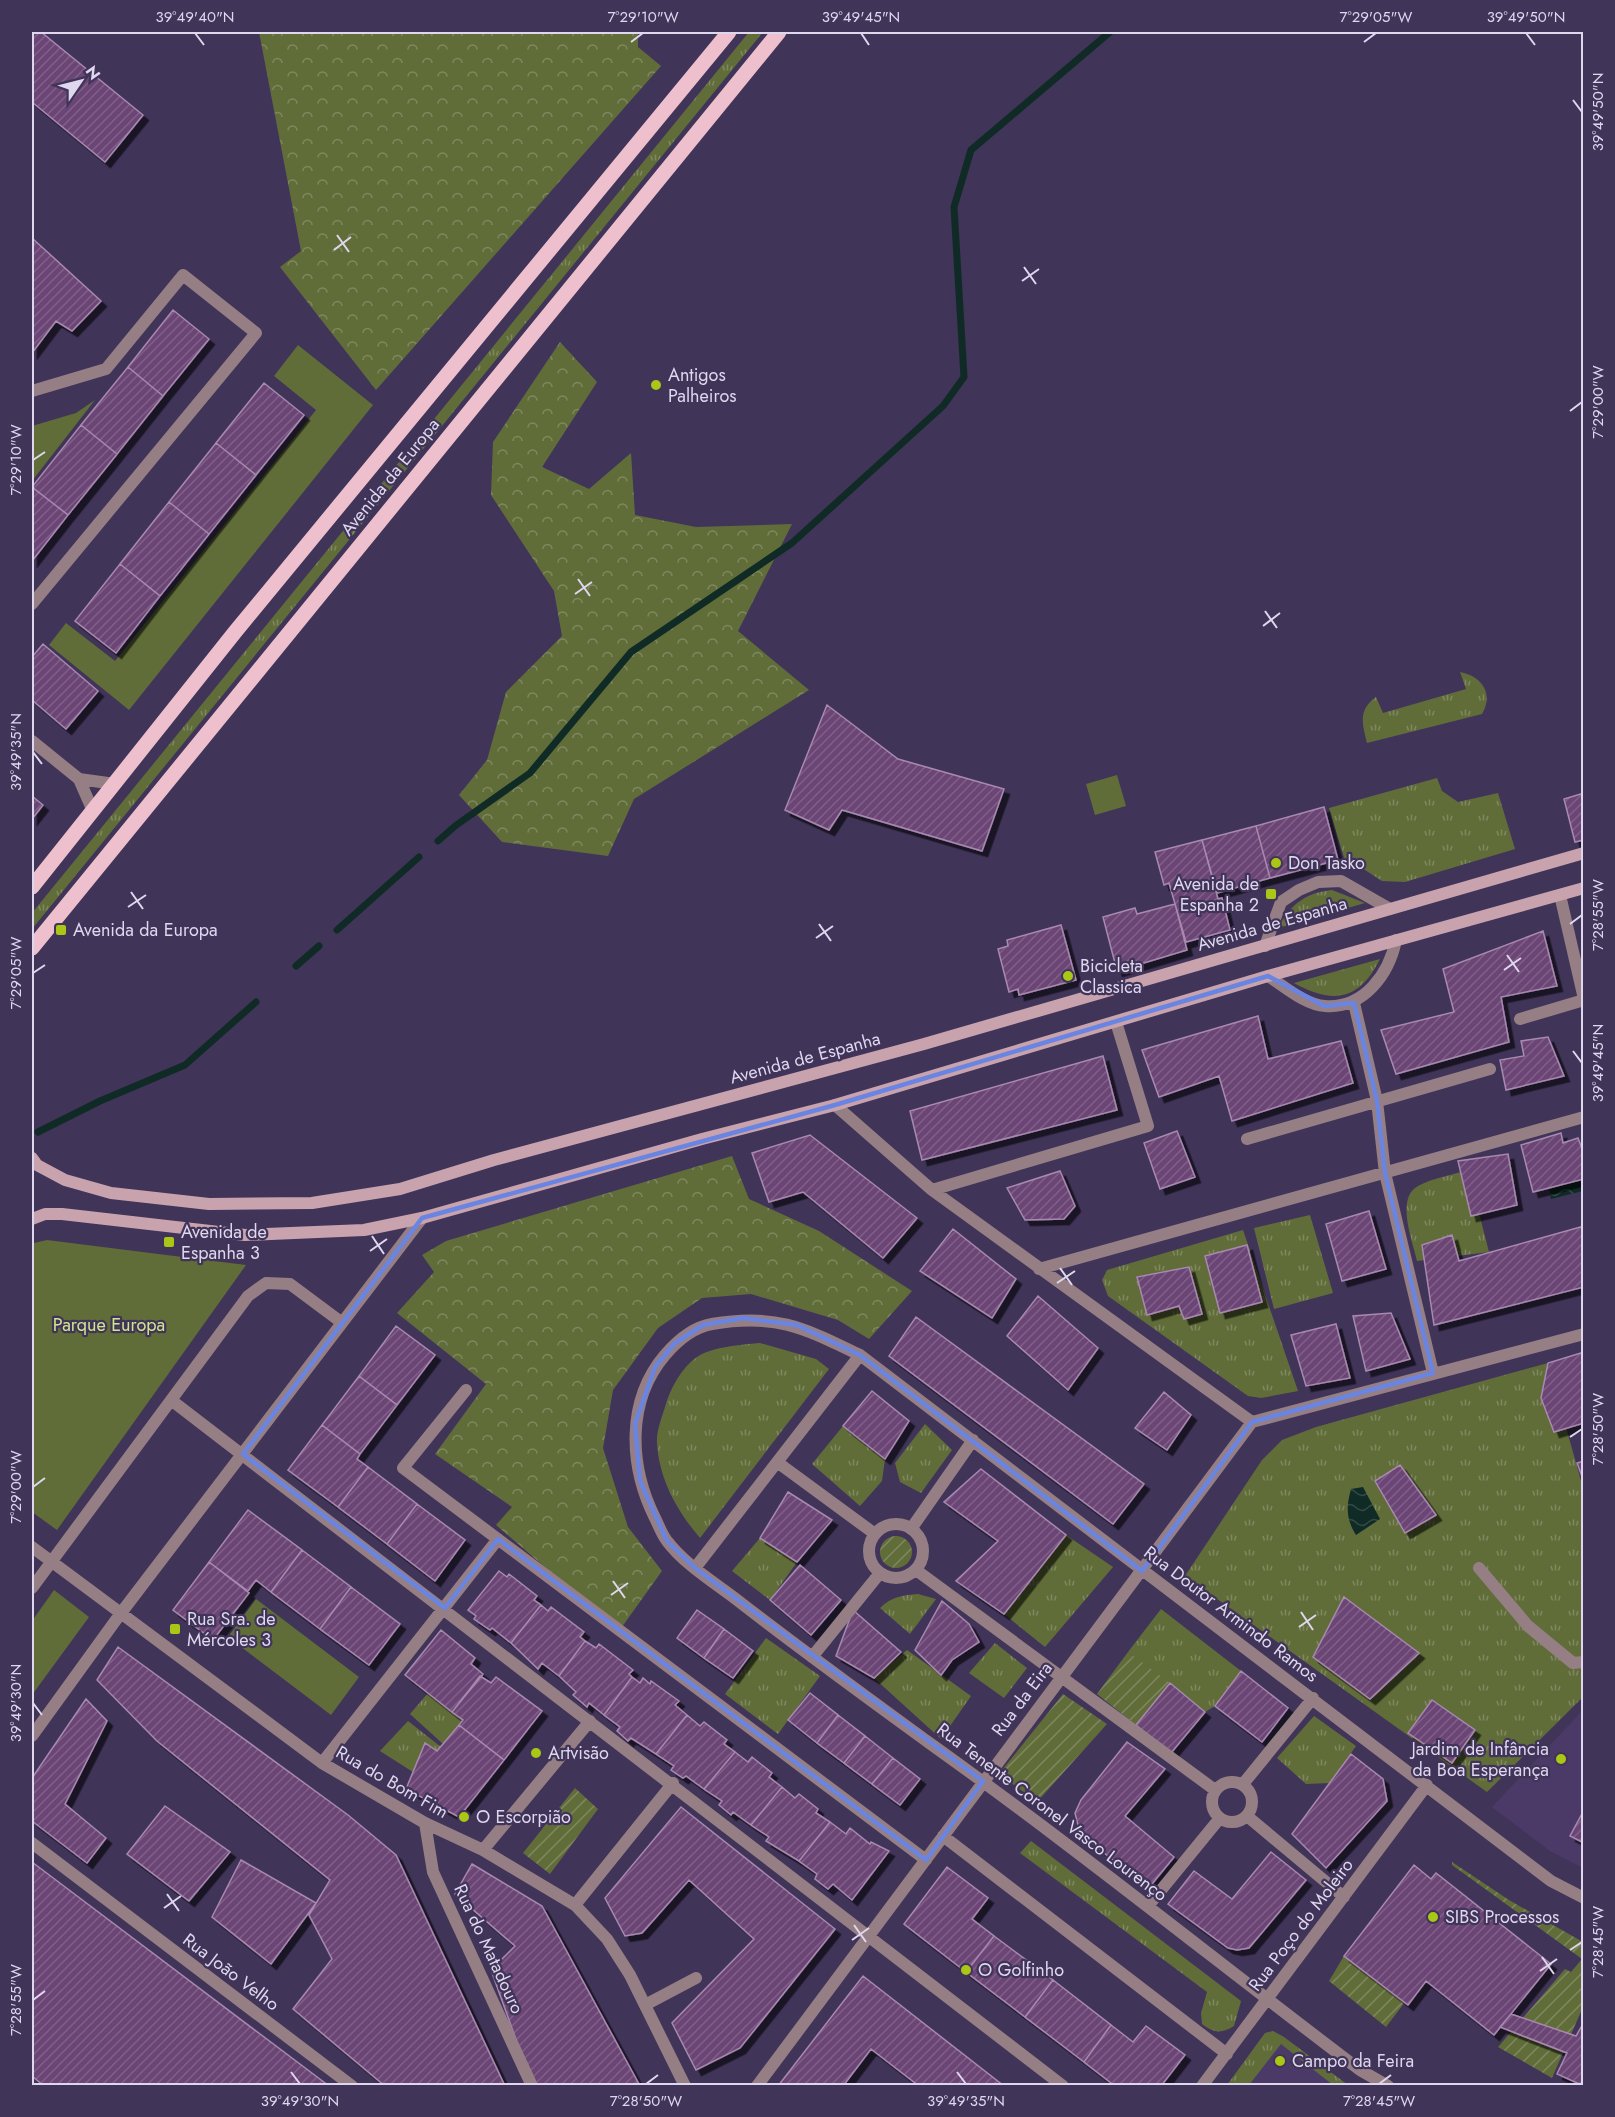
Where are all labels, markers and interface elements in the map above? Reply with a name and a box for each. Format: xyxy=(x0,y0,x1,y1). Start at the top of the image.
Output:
text: 39°49'40"N xyxy=(155,6,235,28)
text: 7°29'10"W xyxy=(607,6,679,28)
text: 39°49'45"N xyxy=(822,6,900,28)
text: 7°29'05"W xyxy=(1340,6,1413,28)
text: 39°49'50"N xyxy=(1487,6,1565,28)
north arrow xyxy=(51,51,111,111)
text: N xyxy=(80,61,106,84)
text: 39°49'50"N xyxy=(1587,73,1609,151)
place label: Antigos Palheiros xyxy=(668,362,737,409)
text: 7°29'00"W xyxy=(1587,365,1609,439)
marker: Antigos Palheiros xyxy=(649,378,663,392)
street label: Avenida da Europa xyxy=(334,413,446,541)
text: 7°29'10"W xyxy=(5,424,27,496)
text: 39°49'35"N xyxy=(5,713,27,791)
place label: Don Tasko xyxy=(1288,850,1365,876)
marker: Don Tasko xyxy=(1269,856,1283,870)
place label: Avenida de Espanha 2 xyxy=(1173,871,1259,918)
text: 7°28'55"W xyxy=(1587,879,1609,951)
marker: Avenida de Espanha 2 xyxy=(1264,887,1278,901)
street label: Avenida de Espanha xyxy=(1194,890,1350,958)
place label: Avenida da Europa xyxy=(73,917,218,943)
marker: Avenida da Europa xyxy=(54,923,68,937)
text: 7°29'05"W xyxy=(5,936,27,1009)
place label: Bicicleta Classica xyxy=(1080,953,1143,1000)
marker: Bicicleta Classica xyxy=(1061,969,1075,983)
text: 39°49'45"N xyxy=(1587,1024,1609,1102)
street label: Avenida de Espanha xyxy=(727,1025,883,1091)
place label: Avenida de Espanha 3 xyxy=(181,1219,267,1266)
marker: Avenida de Espanha 3 xyxy=(162,1235,176,1249)
park label: Parque Europa xyxy=(53,1312,165,1338)
text: 7°28'50"W xyxy=(1587,1393,1609,1465)
text: 7°29'00"W xyxy=(5,1450,27,1524)
street label: Rua Doutor Armindo Ramos xyxy=(1138,1540,1324,1688)
place label: Rua Sra. de Mércoles 3 xyxy=(187,1606,276,1653)
marker: Rua Sra. de Mércoles 3 xyxy=(168,1622,182,1636)
street label: Rua da Eira xyxy=(985,1656,1059,1742)
text: 39°49'30"N xyxy=(5,1664,27,1742)
street label: Rua Tenente Coronel Vasco Lourenço xyxy=(931,1716,1173,1908)
place label: Jardim de Infância da Boa Esperança xyxy=(1409,1736,1549,1783)
street label: Rua do Bom Fim xyxy=(331,1739,453,1825)
place label: Artvisão xyxy=(548,1740,609,1766)
marker: Artvisão xyxy=(529,1746,543,1760)
marker: Jardim de Infância da Boa Esperança xyxy=(1554,1752,1568,1766)
place label: O Escorpião xyxy=(476,1804,571,1830)
marker: O Escorpião xyxy=(457,1810,471,1824)
street label: Rua Poço do Moleiro xyxy=(1242,1853,1360,1997)
street label: Rua do Matadouro xyxy=(448,1880,531,2018)
place label: SIBS Processos xyxy=(1445,1904,1559,1930)
text: 7°28'45"W xyxy=(1587,1906,1609,1978)
marker: SIBS Processos xyxy=(1426,1910,1440,1924)
street label: Rua João Velho xyxy=(177,1927,285,2017)
place label: O Golfinho xyxy=(978,1957,1064,1983)
marker: O Golfinho xyxy=(959,1963,973,1977)
text: 7°28'55"W xyxy=(5,1964,27,2036)
place label: Campo da Feira xyxy=(1292,2048,1414,2074)
marker: Campo da Feira xyxy=(1273,2054,1287,2068)
text: 39°49'30"N xyxy=(261,2090,339,2112)
text: 7°28'50"W xyxy=(610,2090,682,2112)
text: 39°49'35"N xyxy=(927,2090,1005,2112)
text: 7°28'45"W xyxy=(1343,2090,1415,2112)

